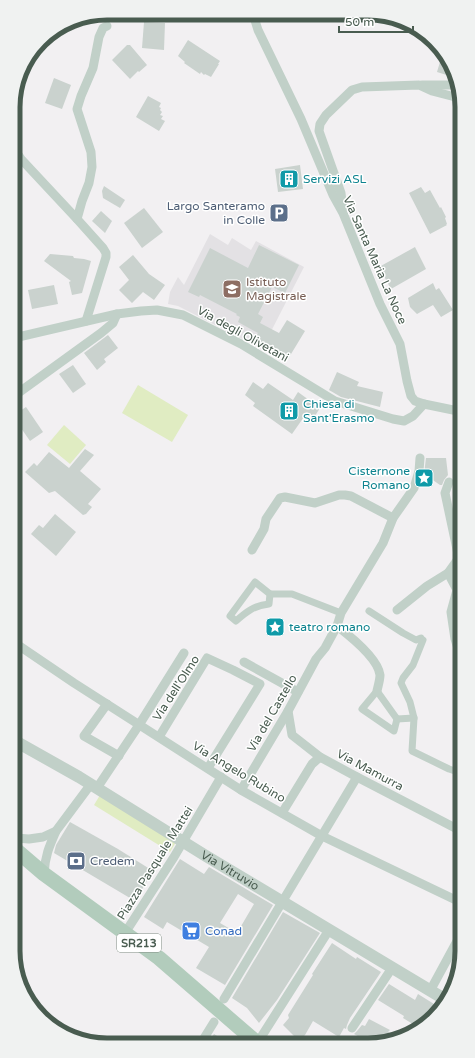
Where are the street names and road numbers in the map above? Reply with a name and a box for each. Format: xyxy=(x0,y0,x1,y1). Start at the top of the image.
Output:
street label: Via Santa Maria La Noce xyxy=(340,194,410,327)
street label: Via degli Olivetani xyxy=(195,303,291,365)
street label: Via dell'Olmo xyxy=(150,653,202,723)
street label: Via del Castello xyxy=(244,672,300,754)
street label: Via Angelo Rubino xyxy=(190,739,288,805)
street label: Via Mamurra xyxy=(334,747,406,793)
street label: Piazza Pasquale Mattei xyxy=(114,804,196,922)
street label: Via Vitruvio xyxy=(198,848,262,893)
road number: SR213 xyxy=(117,934,161,952)

